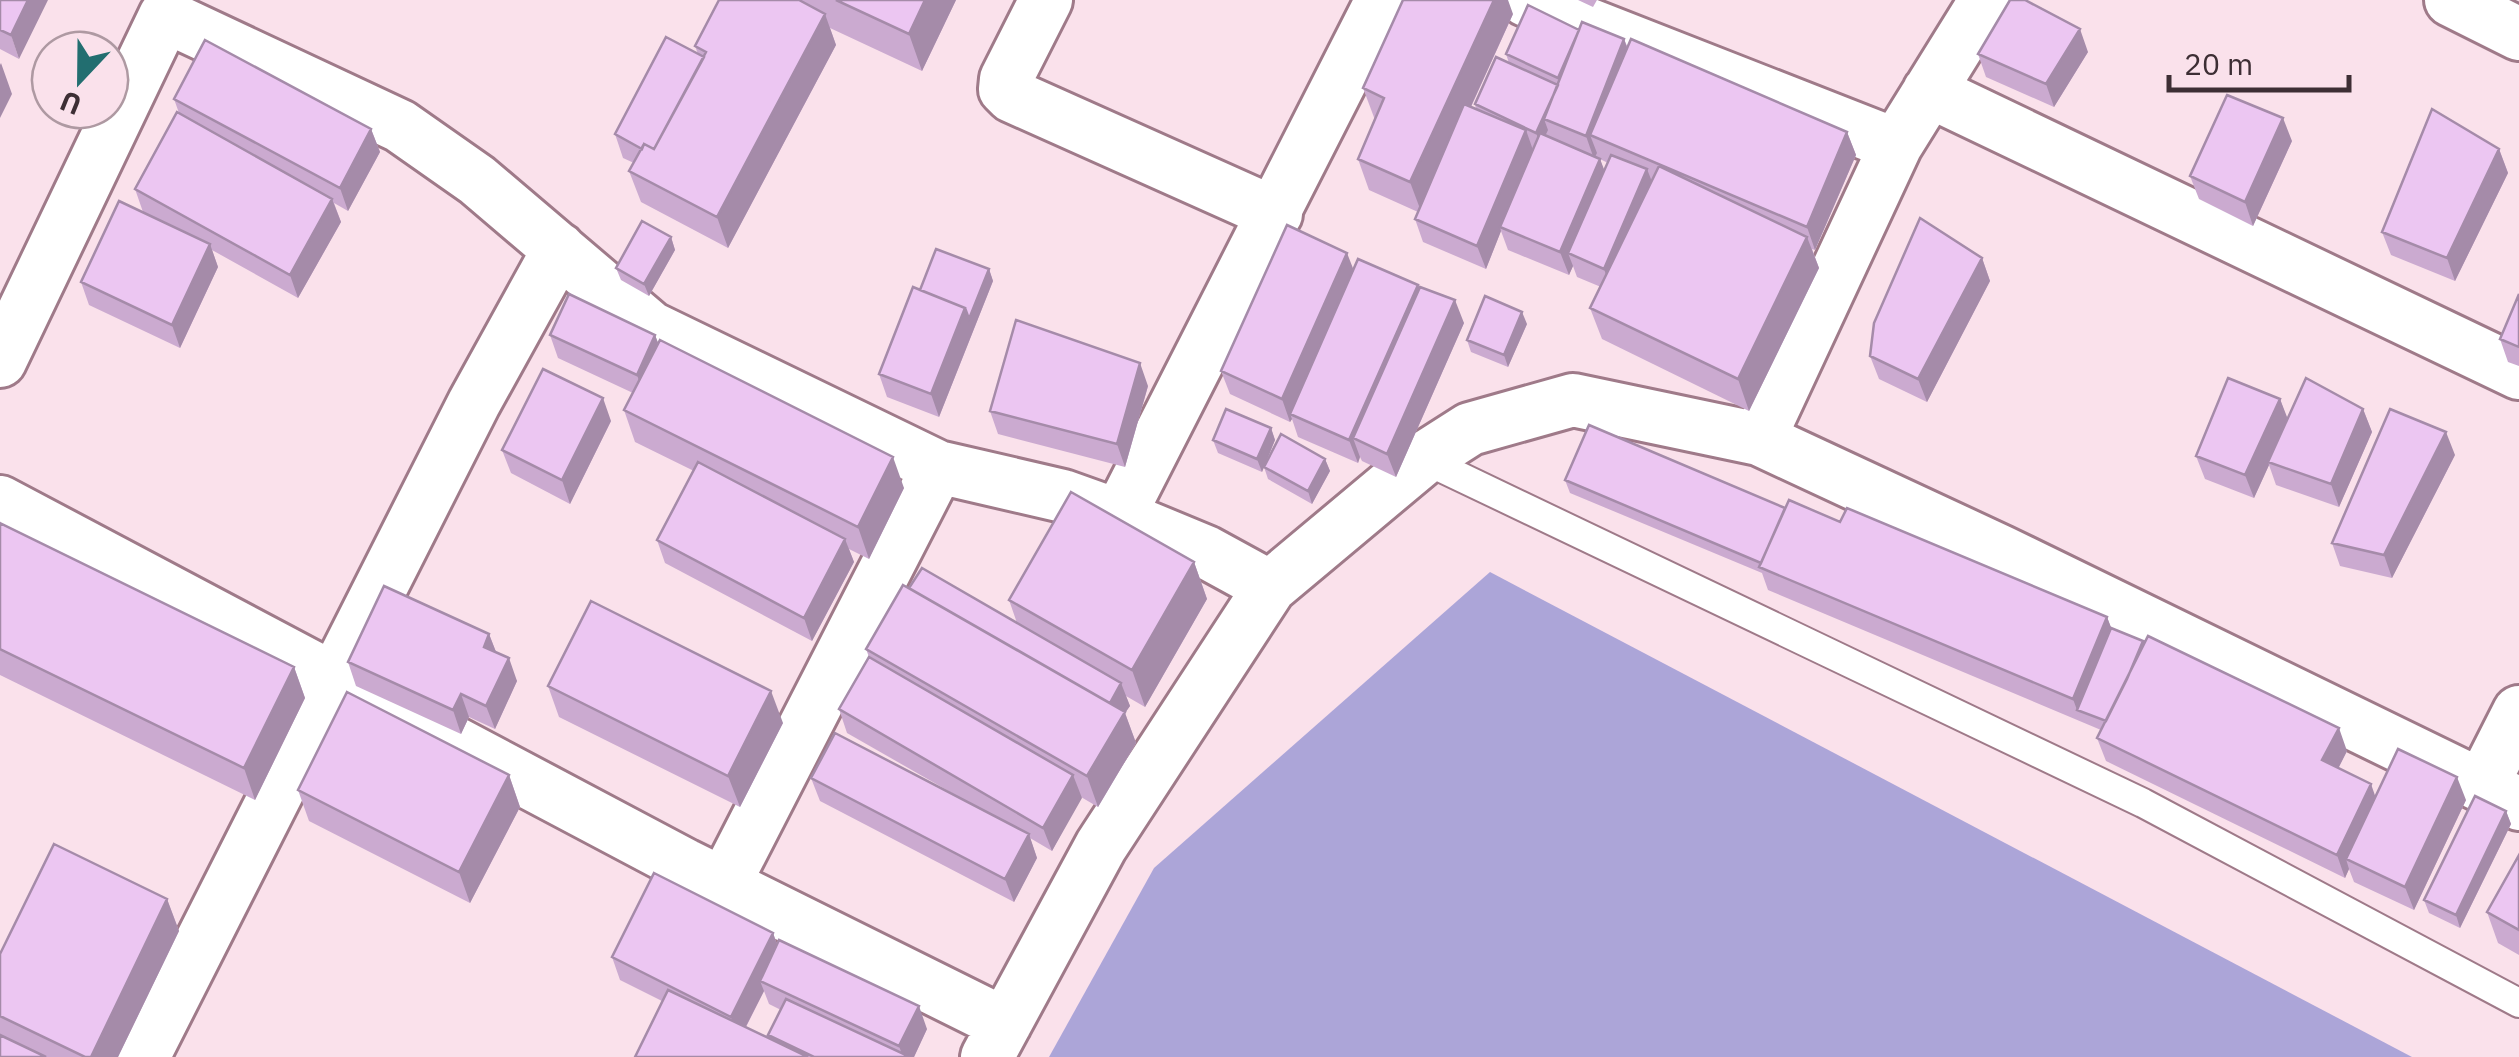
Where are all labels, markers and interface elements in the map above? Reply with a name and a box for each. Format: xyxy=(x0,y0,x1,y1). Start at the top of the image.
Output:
north arrow xyxy=(30,30,130,130)
scale bar xyxy=(2169,30,2349,92)
text: 20 m xyxy=(2184,44,2253,83)
text: U xyxy=(55,83,86,124)

